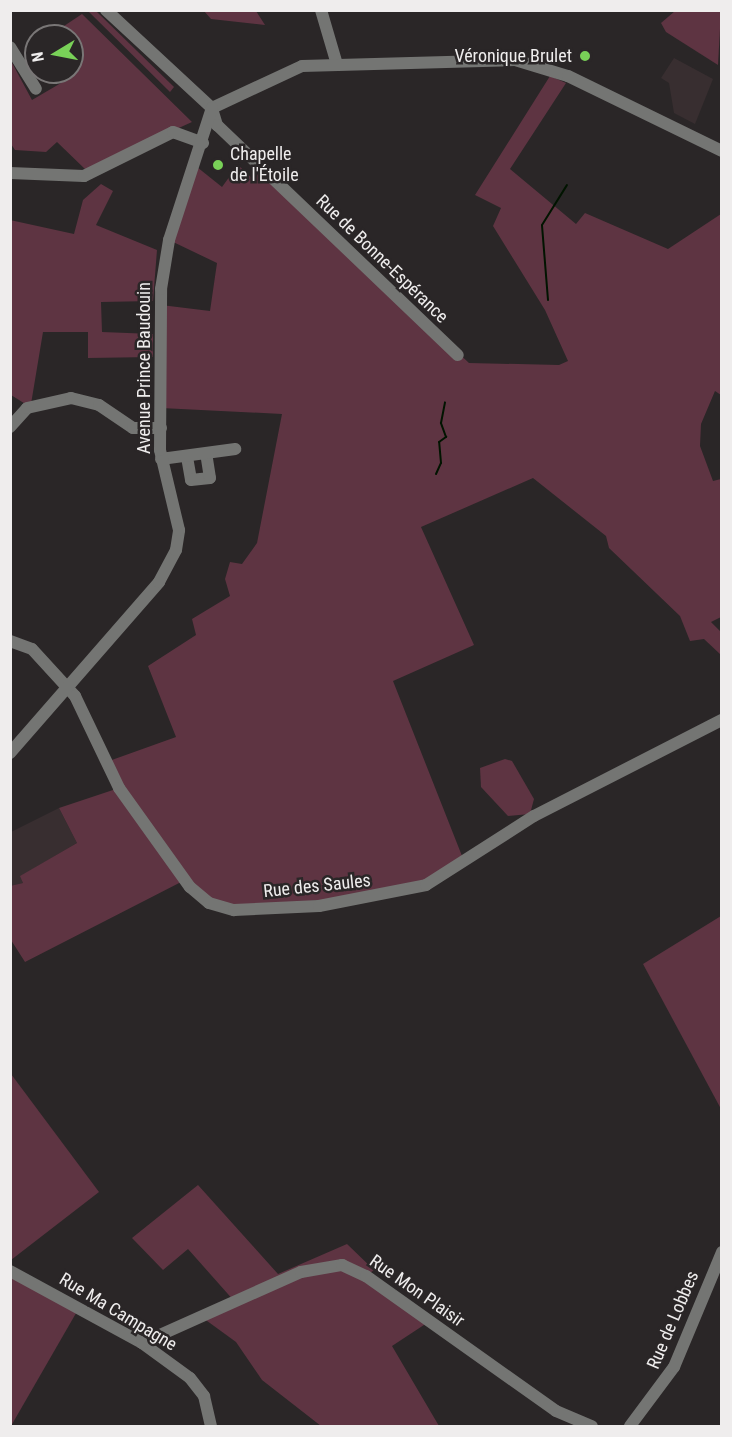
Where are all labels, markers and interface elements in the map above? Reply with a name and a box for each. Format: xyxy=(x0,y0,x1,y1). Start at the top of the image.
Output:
north arrow xyxy=(24,24,84,84)
place label: Véronique Brulet xyxy=(454,45,572,67)
marker: Véronique Brulet xyxy=(576,47,594,65)
text: N xyxy=(28,50,48,63)
place label: Chapelle de l'Étoile xyxy=(230,144,299,186)
marker: Chapelle de l'Étoile xyxy=(211,158,225,172)
street label: Rue de Bonne-Espérance xyxy=(311,190,453,328)
street label: Avenue Prince Baudouin xyxy=(133,282,155,454)
street label: Rue des Saules xyxy=(262,870,372,902)
street label: Rue Mon Plaisir xyxy=(365,1250,469,1332)
street label: Rue Ma Campagne xyxy=(55,1268,181,1356)
street label: Rue de Lobbes xyxy=(643,1268,703,1372)

